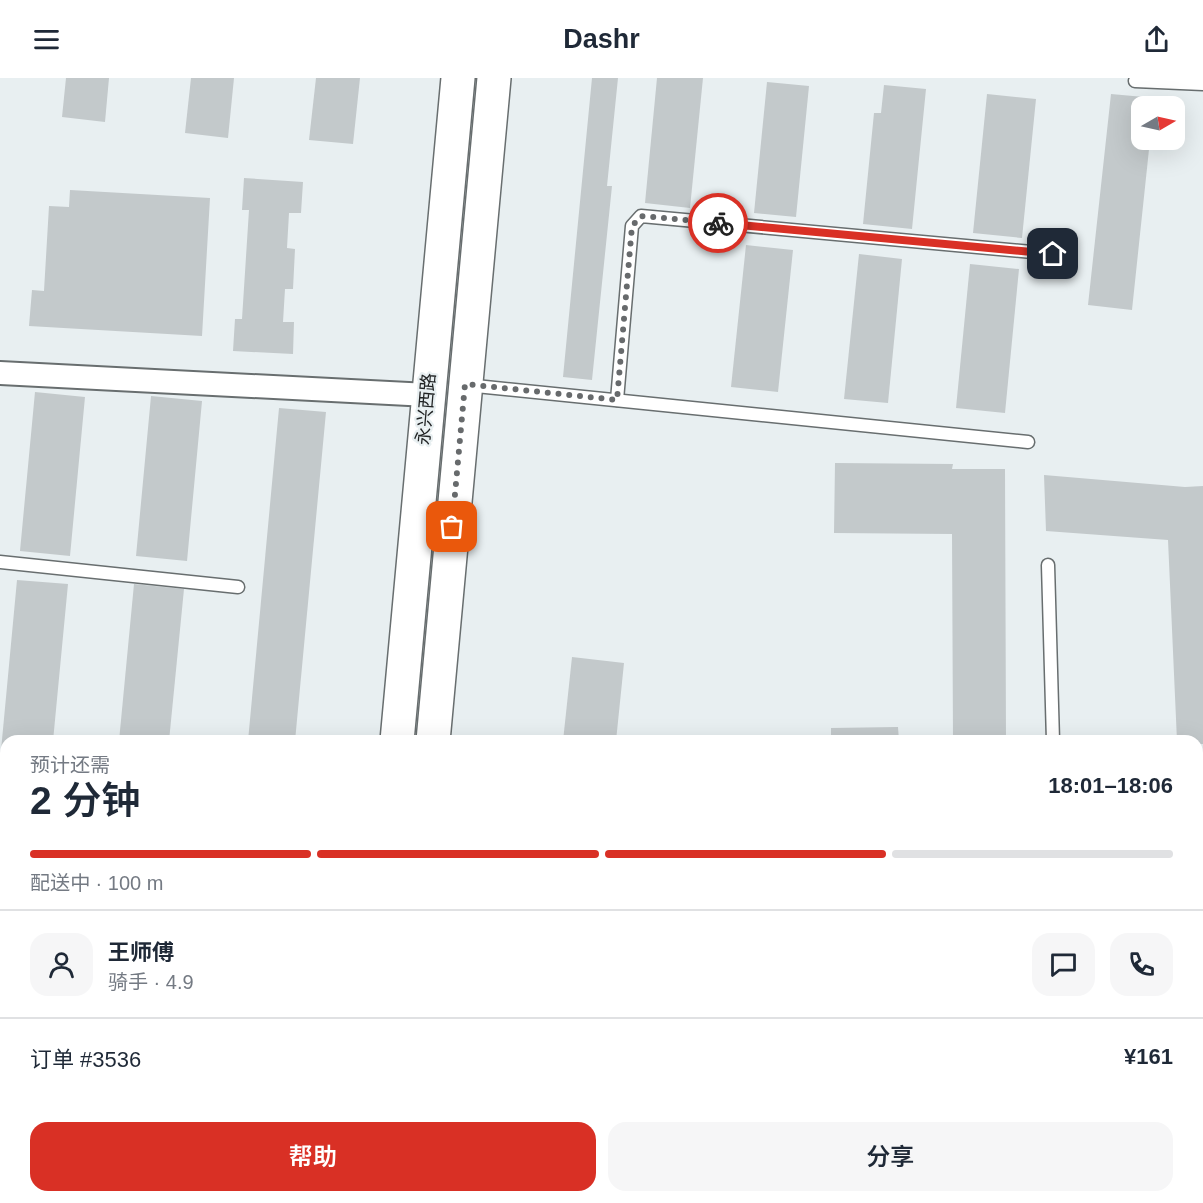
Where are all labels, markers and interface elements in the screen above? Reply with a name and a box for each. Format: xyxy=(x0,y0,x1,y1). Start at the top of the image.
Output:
icon: menu xyxy=(30,23,63,56)
icon: share xyxy=(1140,23,1173,56)
text: Dashr xyxy=(563,24,640,54)
north arrow xyxy=(1131,96,1185,150)
map controls xyxy=(1131,96,1185,150)
courier xyxy=(688,193,748,253)
icon: bike xyxy=(702,207,735,240)
pin xyxy=(1027,228,1078,279)
icon: home xyxy=(1036,237,1069,270)
street label: 永兴西路 xyxy=(413,372,439,446)
pin xyxy=(426,501,477,552)
icon: bag xyxy=(435,510,468,543)
text: 预计还需 xyxy=(30,754,110,776)
text: 18:01–18:06 xyxy=(1048,773,1173,798)
text: 2 分钟 xyxy=(30,779,141,822)
text: 配送中 · 100 m xyxy=(30,872,163,894)
button: person xyxy=(30,933,93,996)
button: chat xyxy=(1032,933,1095,996)
button: phone xyxy=(1110,933,1173,996)
text: 王师傅 xyxy=(108,940,174,965)
text: 骑手 · 4.9 xyxy=(108,971,194,993)
text: ¥161 xyxy=(1124,1044,1173,1069)
text: 订单 #3536 xyxy=(30,1047,141,1072)
button: 帮助 xyxy=(30,1122,596,1191)
button: 分享 xyxy=(608,1122,1173,1191)

